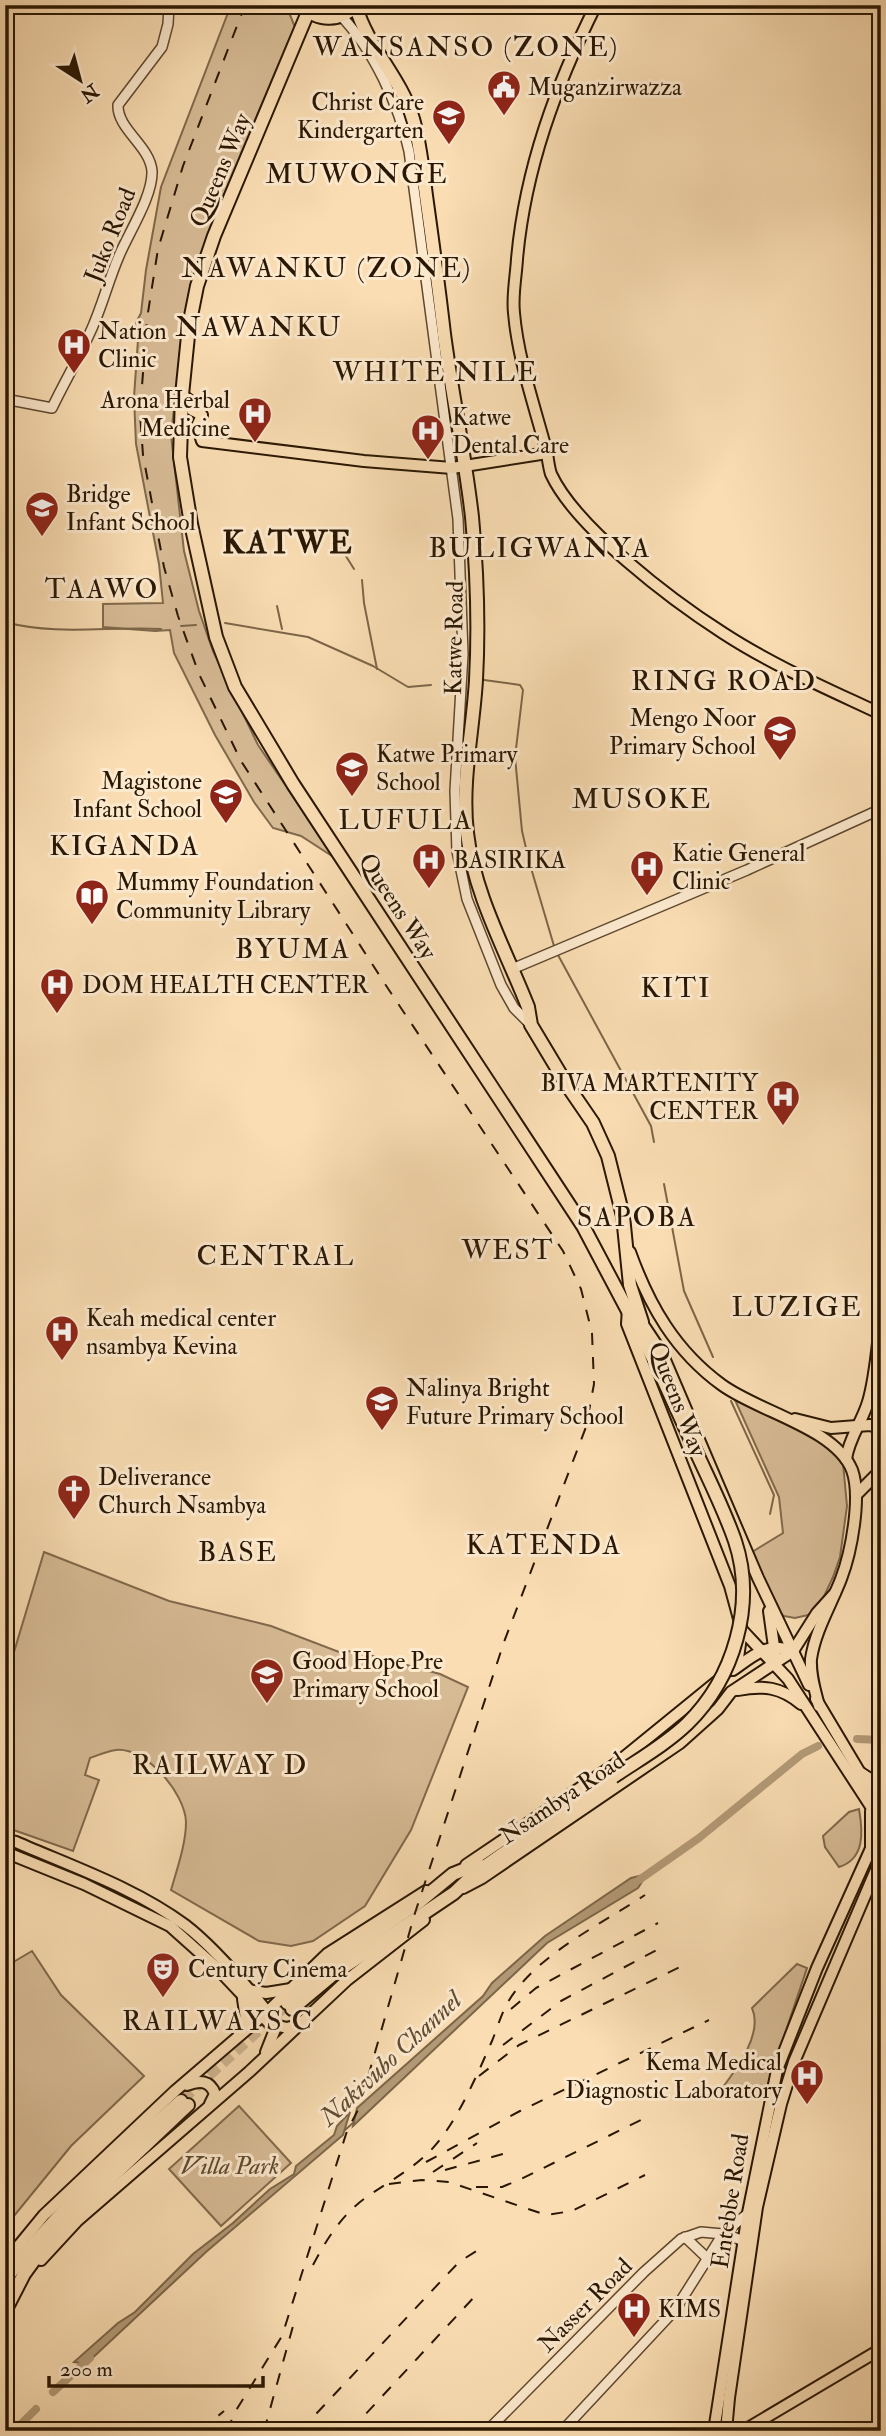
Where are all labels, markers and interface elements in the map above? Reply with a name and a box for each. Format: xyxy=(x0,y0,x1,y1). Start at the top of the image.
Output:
district label: WANSANSO (ZONE) xyxy=(312,30,619,65)
north arrow xyxy=(46,46,116,116)
public building icon: Muganzirwazza xyxy=(485,68,523,117)
place label: Muganzirwazza xyxy=(528,72,683,103)
text: N xyxy=(75,78,104,108)
place label: Christ Care Kindergarten xyxy=(297,87,424,146)
school or university icon: Christ Care Kindergarten xyxy=(430,97,468,146)
street label: Queens Way xyxy=(183,108,259,232)
district label: MUWONGE xyxy=(265,157,449,192)
street label: Juko Road xyxy=(77,183,144,288)
district label: NAWANKU (ZONE) xyxy=(182,251,472,286)
district label: NAWANKU xyxy=(176,310,343,345)
place label: Nation Clinic xyxy=(98,316,167,375)
hospital icon: Nation Clinic xyxy=(55,326,93,375)
district label: WHITE NILE xyxy=(332,355,539,390)
place label: Arona Herbal Medicine xyxy=(100,385,230,444)
hospital icon: Arona Herbal Medicine xyxy=(236,395,274,444)
place label: Katwe Dental Care xyxy=(452,402,569,461)
hospital icon: Katwe Dental Care xyxy=(409,412,447,461)
place label: Bridge Infant School xyxy=(66,479,196,538)
school or university icon: Bridge Infant School xyxy=(23,489,61,538)
district label: KATWE xyxy=(222,523,354,563)
district label: BULIGWANYA xyxy=(429,531,652,566)
district label: TAAWO xyxy=(45,572,159,607)
street label: Katwe Road xyxy=(438,580,471,695)
district label: RING ROAD xyxy=(631,664,817,699)
place label: Mengo Noor Primary School xyxy=(609,703,756,762)
school or university icon: Mengo Noor Primary School xyxy=(761,713,799,762)
place label: Katwe Primary School xyxy=(376,739,518,798)
school or university icon: Katwe Primary School xyxy=(333,749,371,798)
place label: Magistone Infant School xyxy=(72,766,202,825)
school or university icon: Magistone Infant School xyxy=(207,776,245,825)
district label: MUSOKE xyxy=(572,782,712,817)
district label: LUFULA xyxy=(338,803,474,838)
district label: KIGANDA xyxy=(49,829,201,864)
place label: Katie General Clinic xyxy=(672,838,805,897)
hospital icon: BASIRIKA xyxy=(410,841,448,890)
place label: BASIRIKA xyxy=(453,845,566,876)
street label: Queens Way xyxy=(352,847,444,966)
hospital icon: Katie General Clinic xyxy=(628,848,666,897)
place label: Mummy Foundation Community Library xyxy=(116,867,314,926)
library icon: Mummy Foundation Community Library xyxy=(73,877,111,926)
district label: BYUMA xyxy=(235,932,351,967)
hospital icon: DOM HEALTH CENTER xyxy=(38,966,76,1015)
place label: DOM HEALTH CENTER xyxy=(82,970,369,1001)
district label: KITI xyxy=(641,971,711,1006)
place label: BIVA MARTENITY CENTER xyxy=(541,1068,759,1127)
hospital icon: BIVA MARTENITY CENTER xyxy=(764,1078,802,1127)
district label: SAPOBA xyxy=(577,1200,697,1235)
district label: WEST xyxy=(460,1233,555,1268)
district label: CENTRAL xyxy=(197,1239,355,1274)
district label: LUZIGE xyxy=(731,1290,863,1325)
place label: Keah medical center nsambya Kevina xyxy=(86,1303,276,1362)
hospital icon: Keah medical center nsambya Kevina xyxy=(43,1313,81,1362)
street label: Queens Way xyxy=(641,1337,714,1462)
place label: Nalinya Bright Future Primary School xyxy=(406,1373,624,1432)
school or university icon: Nalinya Bright Future Primary School xyxy=(363,1383,401,1432)
place label: Deliverance Church Nsambya xyxy=(98,1462,267,1521)
church icon: Deliverance Church Nsambya xyxy=(55,1472,93,1521)
district label: KATENDA xyxy=(466,1528,622,1563)
district label: BASE xyxy=(198,1535,278,1570)
place label: Good Hope Pre Primary School xyxy=(292,1646,443,1705)
school or university icon: Good Hope Pre Primary School xyxy=(248,1656,286,1705)
street label: Nsambya Road xyxy=(494,1745,631,1852)
district label: RAILWAY D xyxy=(132,1748,308,1783)
theatre icon: Century Cinema xyxy=(144,1950,182,1999)
place label: Century Cinema xyxy=(188,1954,348,1985)
water label: Nakivubo Channel xyxy=(311,1983,470,2134)
district label: RAILWAYS C xyxy=(122,2004,314,2039)
place label: Kema Medical Diagnostic Laboratory xyxy=(565,2047,782,2106)
hospital icon: Kema Medical Diagnostic Laboratory xyxy=(788,2057,826,2106)
street label: Entebbe Road xyxy=(705,2131,756,2271)
park label: Villa Park xyxy=(181,2151,279,2182)
street label: Nasser Road xyxy=(531,2251,639,2359)
hospital icon: KIMS xyxy=(615,2290,653,2339)
place label: KIMS xyxy=(658,2294,721,2325)
scale bar xyxy=(49,2345,262,2389)
text: 200 m xyxy=(60,2356,113,2383)

